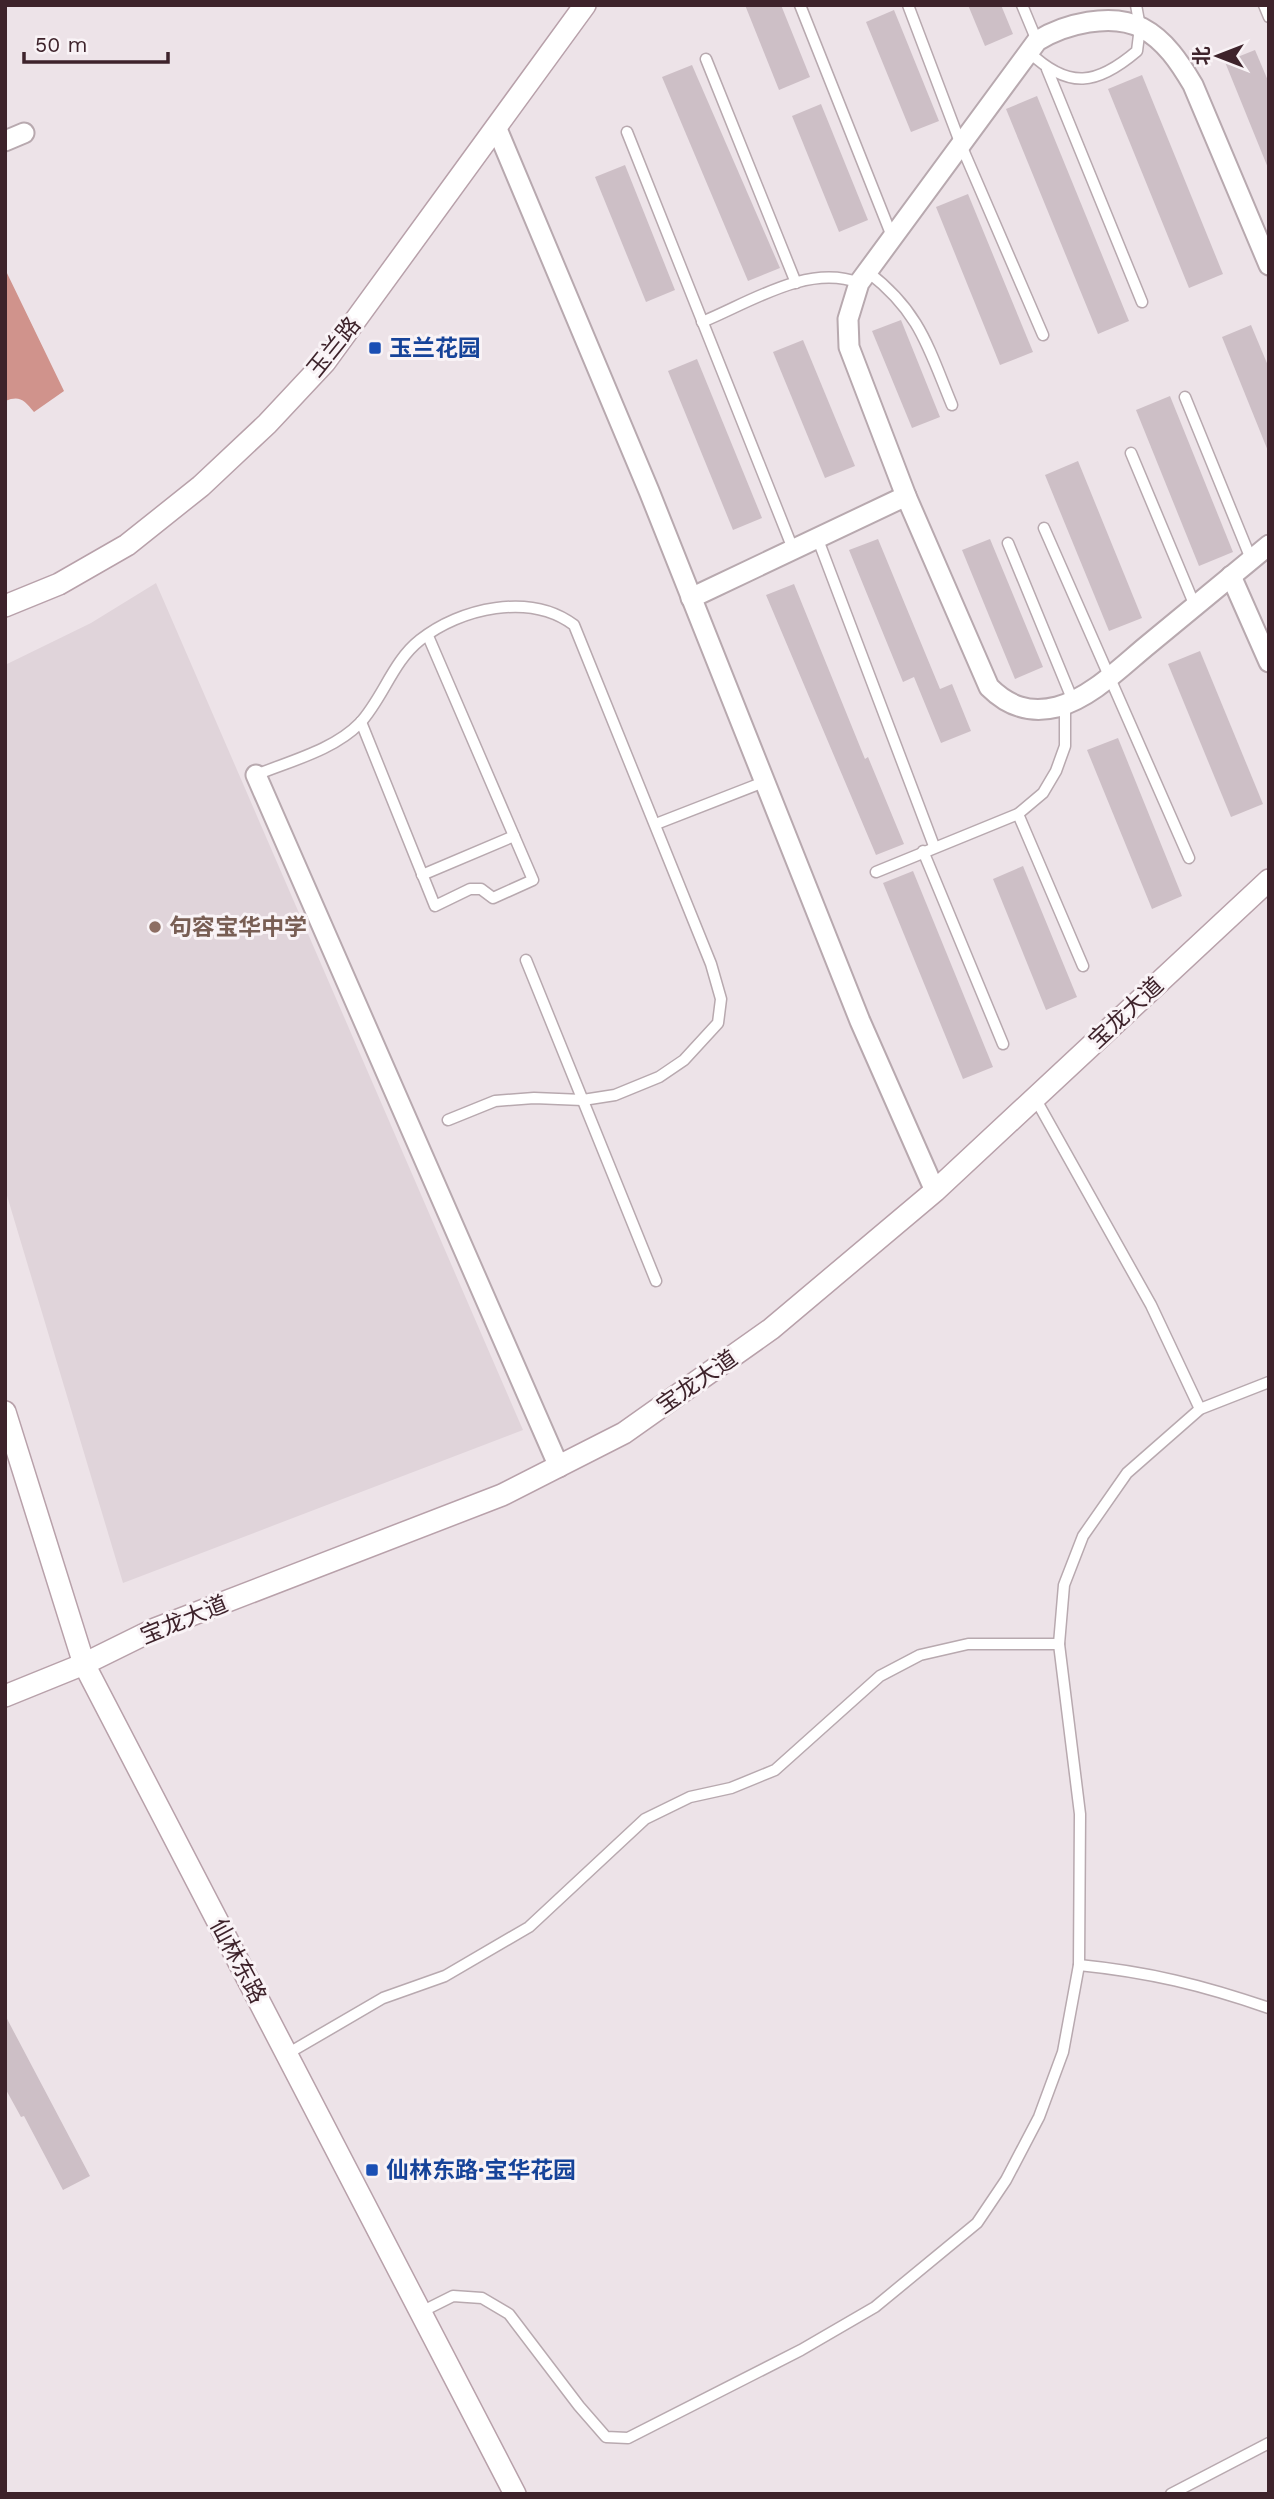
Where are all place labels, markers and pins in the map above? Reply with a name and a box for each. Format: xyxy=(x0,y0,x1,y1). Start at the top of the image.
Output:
place label: 玉兰花园 xyxy=(389,335,481,362)
marker: 玉兰花园 xyxy=(367,340,383,356)
place label: 句容宝华中学 xyxy=(169,914,307,941)
marker: 句容宝华中学 xyxy=(147,919,163,935)
place label: 仙林东路·宝华花园 xyxy=(386,2157,576,2184)
marker: 仙林东路·宝华花园 xyxy=(364,2162,380,2178)

